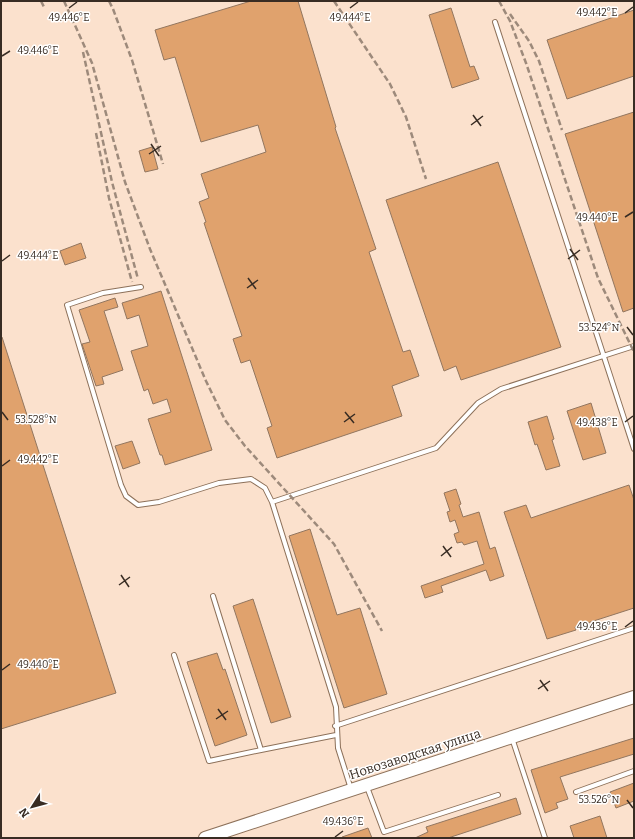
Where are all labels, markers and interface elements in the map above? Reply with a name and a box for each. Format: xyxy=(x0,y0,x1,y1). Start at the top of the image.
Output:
text: 49.442°E xyxy=(577,7,617,19)
text: 49.446°E xyxy=(49,12,89,24)
text: 49.444°E xyxy=(330,12,370,24)
text: 49.446°E xyxy=(18,45,58,57)
text: 49.440°E xyxy=(576,212,618,224)
text: 49.444°E xyxy=(18,250,58,262)
text: 53.524°N xyxy=(579,322,620,334)
text: 53.528°N xyxy=(15,414,57,426)
text: 49.438°E xyxy=(576,417,618,429)
text: 49.442°E xyxy=(18,454,58,466)
text: 49.436°E xyxy=(577,621,617,633)
text: 49.440°E xyxy=(17,659,59,671)
street label: Новозаводская улица xyxy=(347,726,483,782)
north arrow xyxy=(12,787,52,827)
text: 53.526°N xyxy=(578,794,620,806)
text: N xyxy=(16,805,32,820)
text: 49.436°E xyxy=(323,816,363,828)

